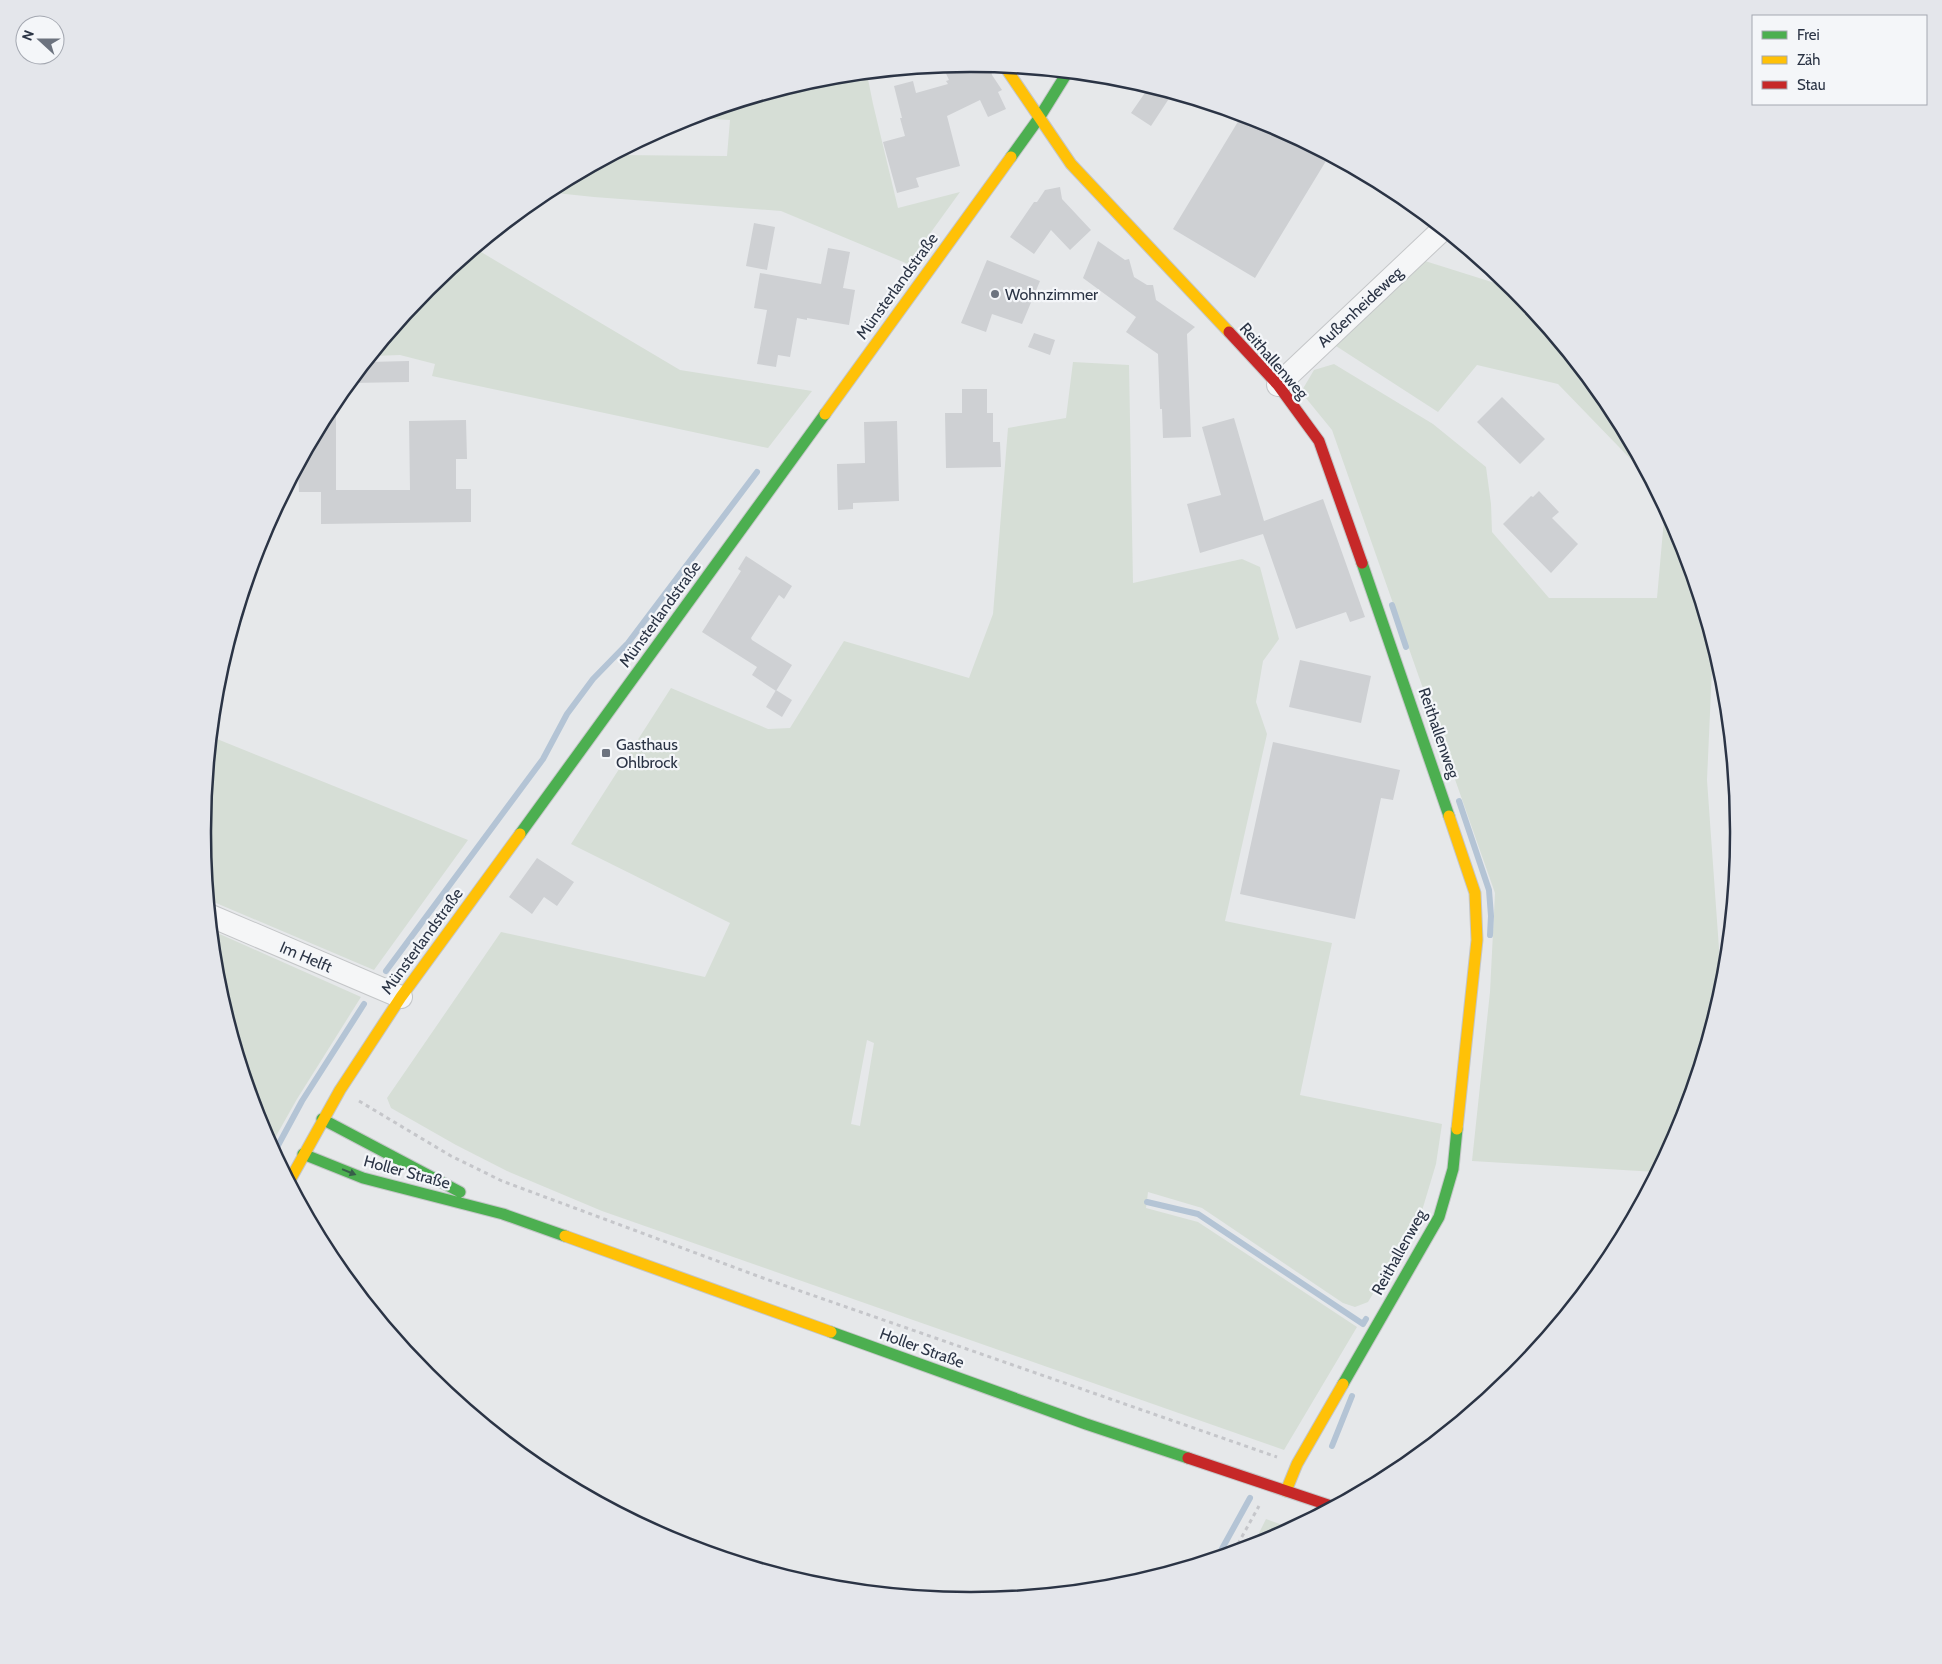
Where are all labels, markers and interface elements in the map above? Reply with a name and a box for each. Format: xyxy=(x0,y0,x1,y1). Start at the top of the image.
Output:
north arrow xyxy=(15,15,65,65)
legend xyxy=(1752,15,1927,105)
text: Frei xyxy=(1797,26,1820,44)
text: N xyxy=(18,27,38,43)
text: Zäh xyxy=(1797,51,1820,69)
text: Stau xyxy=(1797,76,1826,94)
street label: Münsterlandstraße xyxy=(852,229,942,343)
street label: Außenheideweg xyxy=(1314,262,1407,351)
place label: Wohnzimmer xyxy=(1005,285,1099,304)
marker: Wohnzimmer xyxy=(989,288,1001,300)
street label: Reithallenweg xyxy=(1236,319,1313,404)
street label: Münsterlandstraße xyxy=(615,557,705,671)
street label: Reithallenweg xyxy=(1415,685,1464,782)
place label: Gasthaus Ohlbrock xyxy=(616,735,678,772)
marker: Gasthaus Ohlbrock xyxy=(600,747,612,759)
street label: Münsterlandstraße xyxy=(377,884,467,998)
street label: Im Helft xyxy=(277,937,336,977)
street label: Holler Straße xyxy=(362,1151,452,1193)
one-way arrow xyxy=(341,1169,356,1177)
street label: Reithallenweg xyxy=(1368,1205,1431,1298)
street label: Holler Straße xyxy=(877,1324,967,1372)

